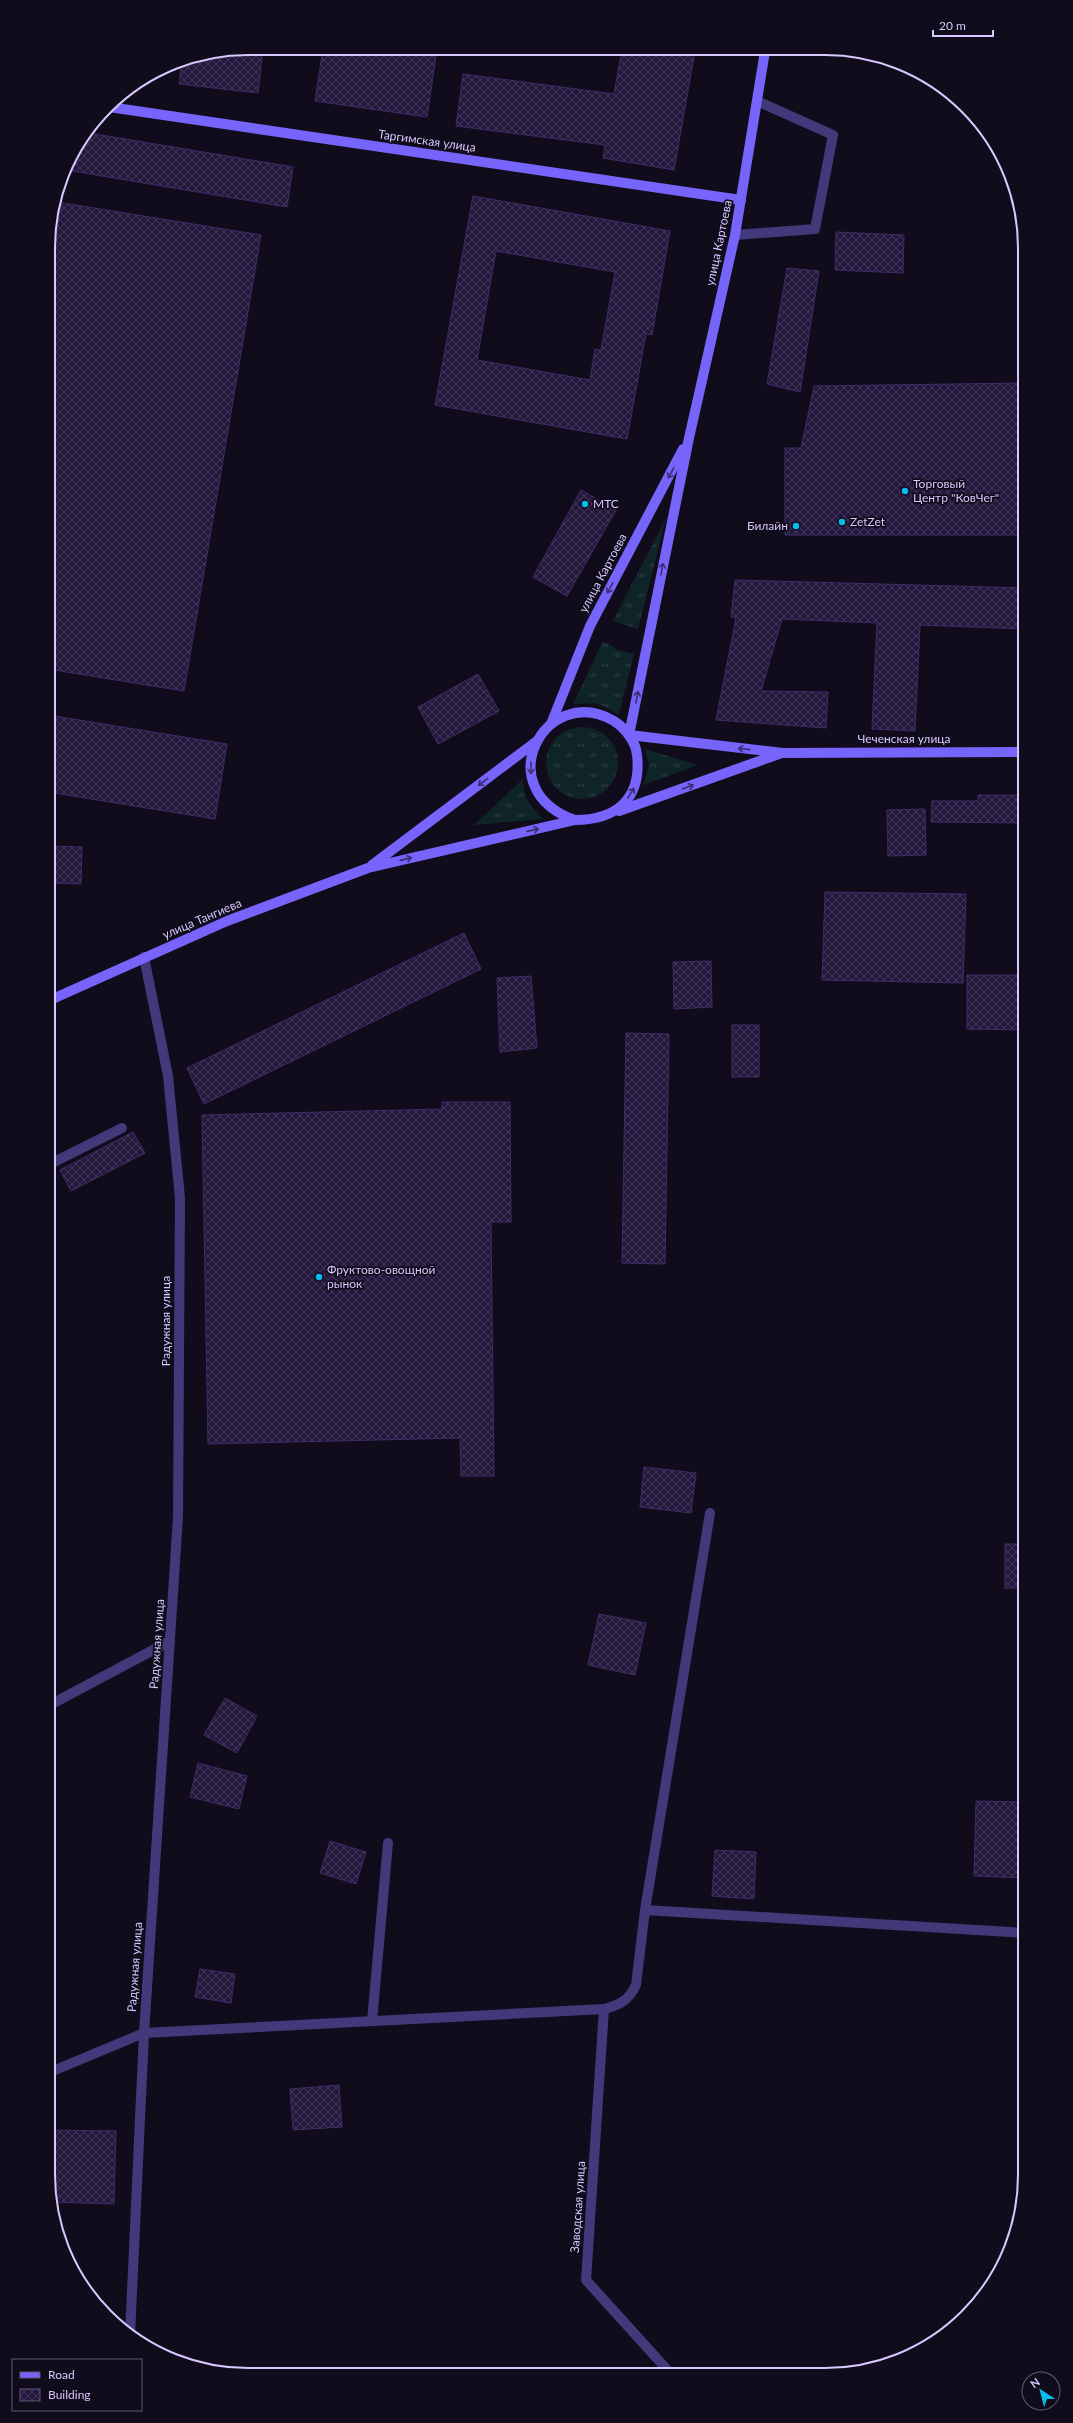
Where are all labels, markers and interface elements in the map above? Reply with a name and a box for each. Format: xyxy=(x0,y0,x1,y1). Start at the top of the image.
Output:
scale bar xyxy=(933,12,993,38)
text: 20 m xyxy=(939,18,966,33)
street label: Таргимская улица xyxy=(377,126,477,155)
street label: улица Картоева xyxy=(702,199,735,287)
one-way arrow xyxy=(666,466,674,478)
place label: Торговый Центр "КовЧег" xyxy=(913,476,999,505)
marker: Торговый Центр "КовЧег" xyxy=(900,486,910,496)
place label: МТС xyxy=(593,496,619,511)
marker: МТС xyxy=(580,499,590,509)
place label: ZetZet xyxy=(850,514,886,529)
marker: ZetZet xyxy=(837,517,847,527)
place label: Билайн xyxy=(747,518,788,533)
marker: Билайн xyxy=(791,521,801,531)
street label: улица Картоева xyxy=(575,531,630,615)
one-way arrow xyxy=(659,563,667,576)
one-way arrow xyxy=(606,581,613,593)
one-way arrow xyxy=(633,691,641,704)
street label: Чеченская улица xyxy=(857,731,951,746)
one-way arrow xyxy=(738,745,751,752)
one-way arrow xyxy=(527,761,535,774)
one-way arrow xyxy=(478,778,489,786)
one-way arrow xyxy=(682,782,694,790)
one-way arrow xyxy=(628,787,636,799)
one-way arrow xyxy=(526,825,539,833)
one-way arrow xyxy=(399,854,412,862)
street label: улица Тангиева xyxy=(160,895,244,942)
place label: Фруктово-овощной рынок xyxy=(327,1262,436,1291)
marker: Фруктово-овощной рынок xyxy=(314,1272,324,1282)
street label: Радужная улица xyxy=(158,1276,173,1366)
street label: Радужная улица xyxy=(146,1598,167,1690)
street label: Радужная улица xyxy=(124,1921,145,2013)
street label: Заводская улица xyxy=(567,2160,588,2254)
legend xyxy=(12,2359,142,2411)
text: Road xyxy=(48,2367,75,2382)
north arrow xyxy=(1021,2371,1061,2411)
text: N xyxy=(1028,2375,1042,2390)
text: Building xyxy=(48,2387,91,2402)

